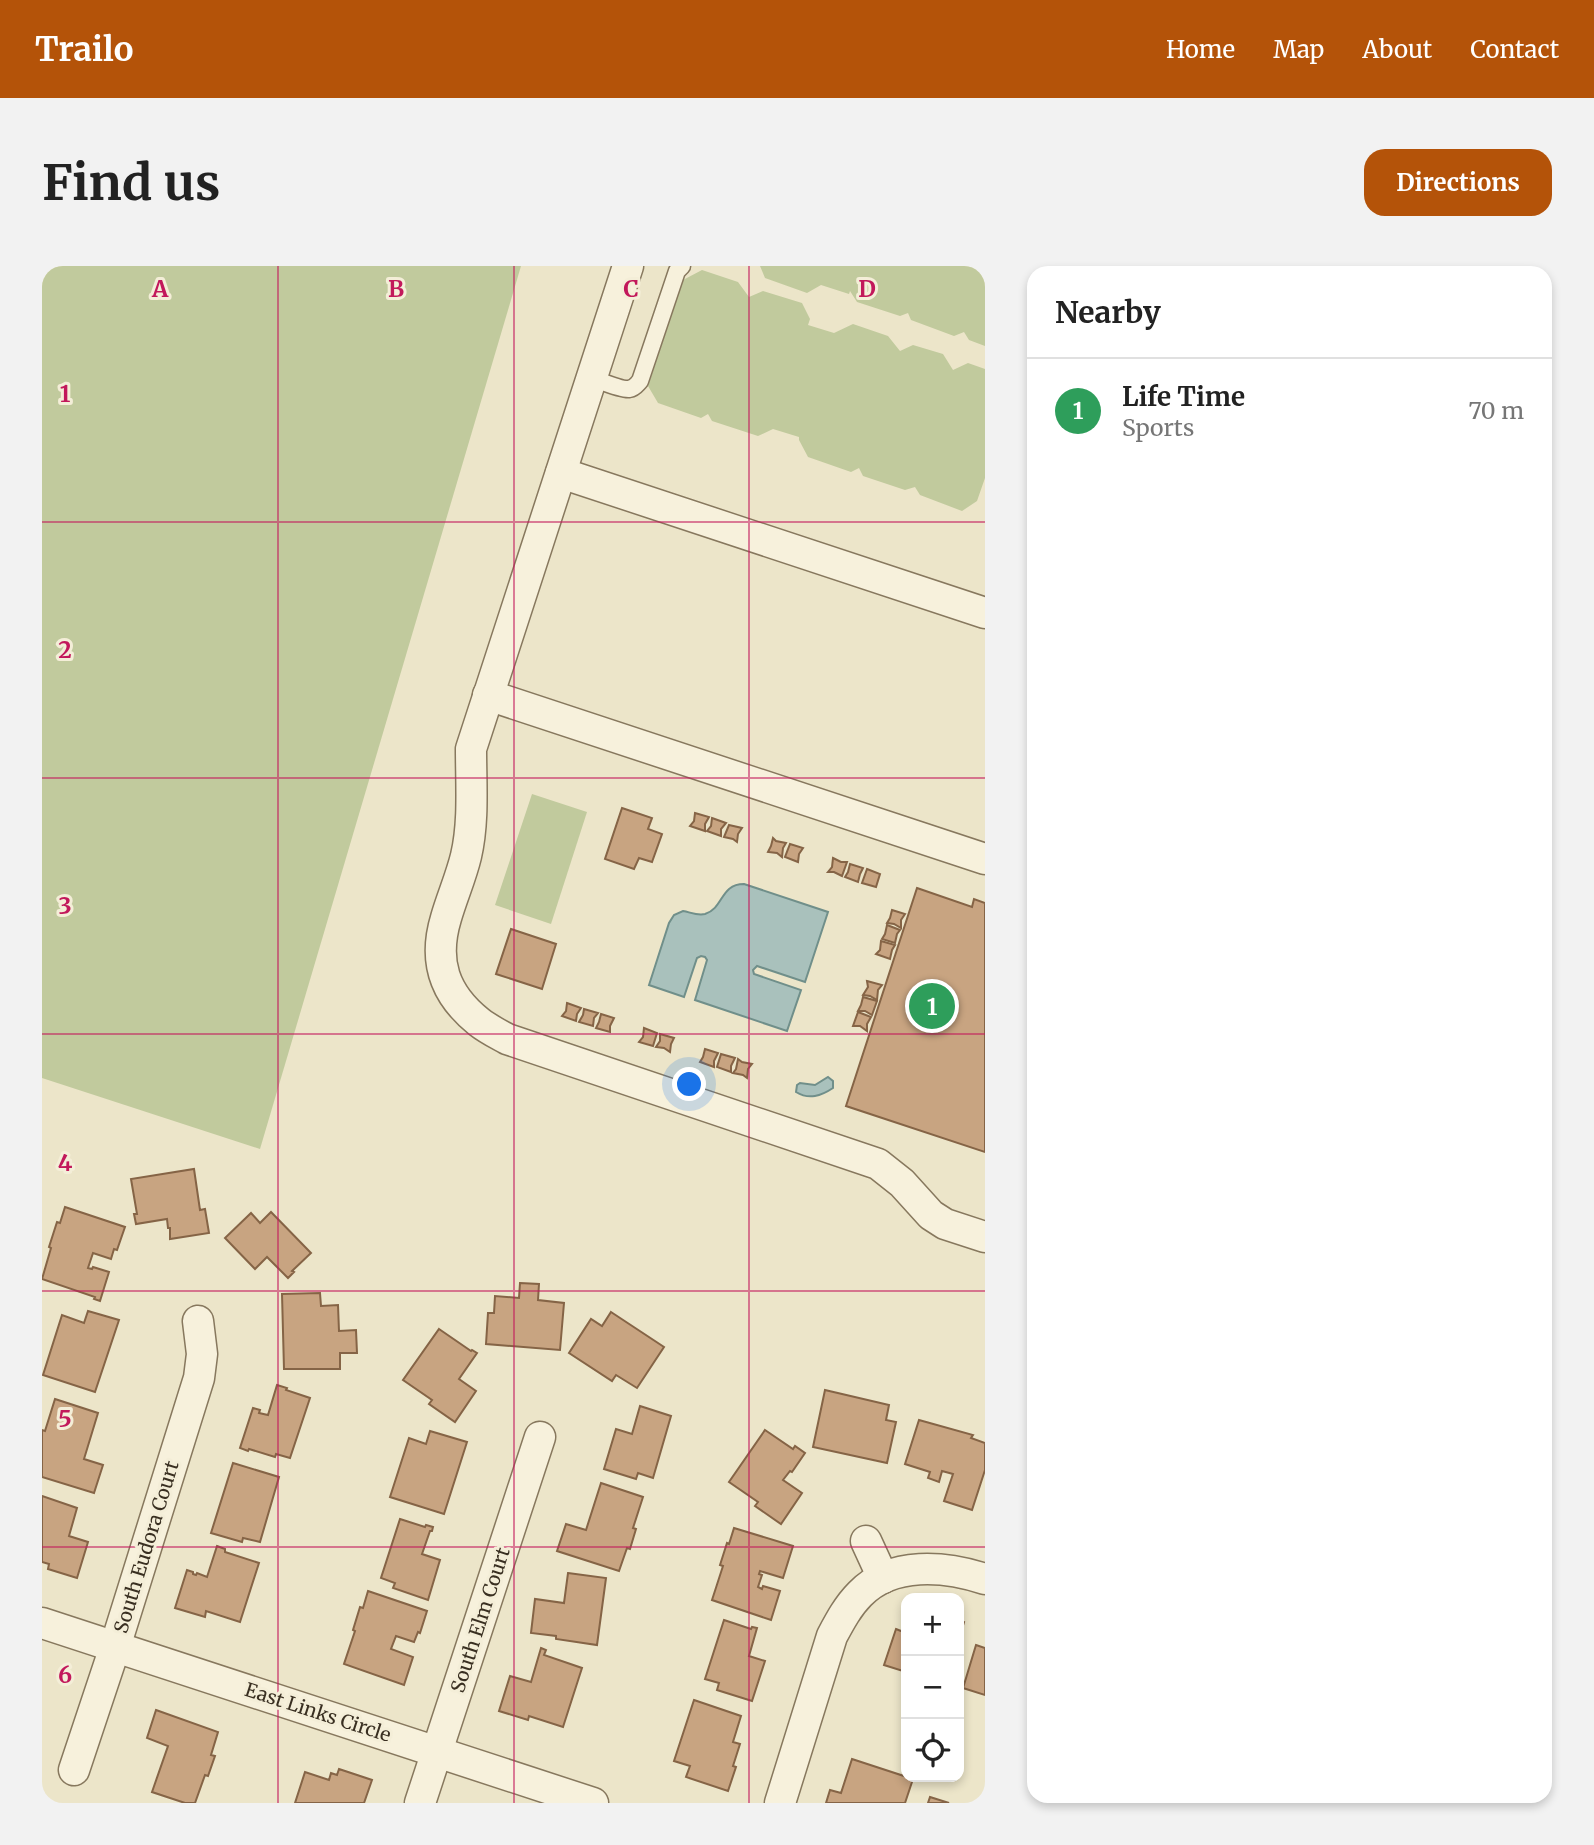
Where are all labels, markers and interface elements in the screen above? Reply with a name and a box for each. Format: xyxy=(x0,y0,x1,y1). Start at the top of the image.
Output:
text: Trailo xyxy=(35,29,133,70)
text: Home xyxy=(1166,34,1235,65)
text: Map xyxy=(1273,34,1324,65)
text: About xyxy=(1362,34,1432,65)
text: Contact xyxy=(1470,34,1559,65)
button: Directions xyxy=(1364,149,1552,216)
text: Find us xyxy=(42,152,220,213)
text: A xyxy=(151,274,169,303)
text: B xyxy=(388,274,404,303)
text: C xyxy=(623,274,639,303)
text: D xyxy=(858,274,876,303)
text: Nearby xyxy=(1055,293,1161,331)
text: 1 xyxy=(60,379,71,408)
text: Life Time xyxy=(1122,380,1245,413)
text: 1 xyxy=(1073,396,1083,425)
text: 70 m xyxy=(1468,396,1524,425)
text: Sports xyxy=(1122,413,1194,442)
text: 2 xyxy=(58,635,72,664)
text: 3 xyxy=(58,891,72,920)
pin: 1 xyxy=(909,980,955,1032)
your location xyxy=(672,1067,706,1101)
text: 4 xyxy=(58,1148,73,1177)
text: 5 xyxy=(58,1404,72,1433)
street label: South Eudora Court xyxy=(108,1457,184,1636)
street label: South Elm Court xyxy=(445,1544,515,1696)
map controls xyxy=(901,1593,964,1782)
button: + xyxy=(901,1593,964,1656)
button: − xyxy=(901,1656,964,1719)
text: 6 xyxy=(58,1660,72,1689)
street label: East Links Circle xyxy=(242,1677,394,1747)
button: locate xyxy=(901,1719,964,1782)

